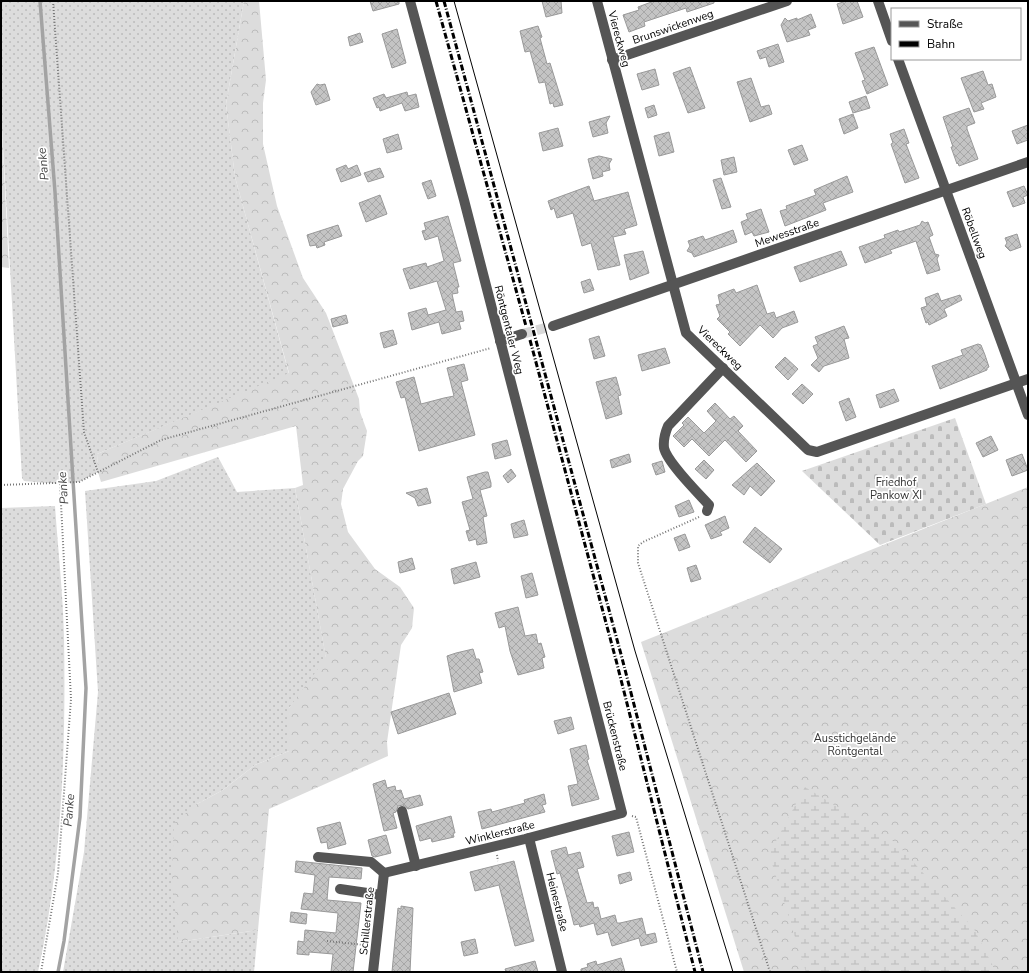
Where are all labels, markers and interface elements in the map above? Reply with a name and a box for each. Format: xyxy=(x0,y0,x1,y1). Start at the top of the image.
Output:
street label: Brunswickenweg xyxy=(630,6,716,48)
street label: Viereckweg xyxy=(604,8,634,69)
legend xyxy=(891,8,1021,60)
text: Straße xyxy=(927,16,963,32)
text: Bahn xyxy=(927,36,955,52)
water label: Panke xyxy=(34,146,52,181)
street label: Röbellweg xyxy=(958,205,990,261)
street label: Mewesstraße xyxy=(753,215,821,251)
street label: Röntgentaler Weg xyxy=(491,284,527,376)
street label: Viereckweg xyxy=(693,322,746,373)
water label: Panke xyxy=(54,471,72,505)
park label: Friedhof Pankow XI xyxy=(870,475,922,503)
street label: Brückenstraße xyxy=(599,699,631,773)
park label: Ausstichgelände Röntgental xyxy=(814,731,896,759)
water label: Panke xyxy=(60,792,78,827)
street label: Winklerstraße xyxy=(464,817,536,849)
street label: Heinestraße xyxy=(542,871,572,933)
street label: Schillerstraße xyxy=(356,886,378,956)

